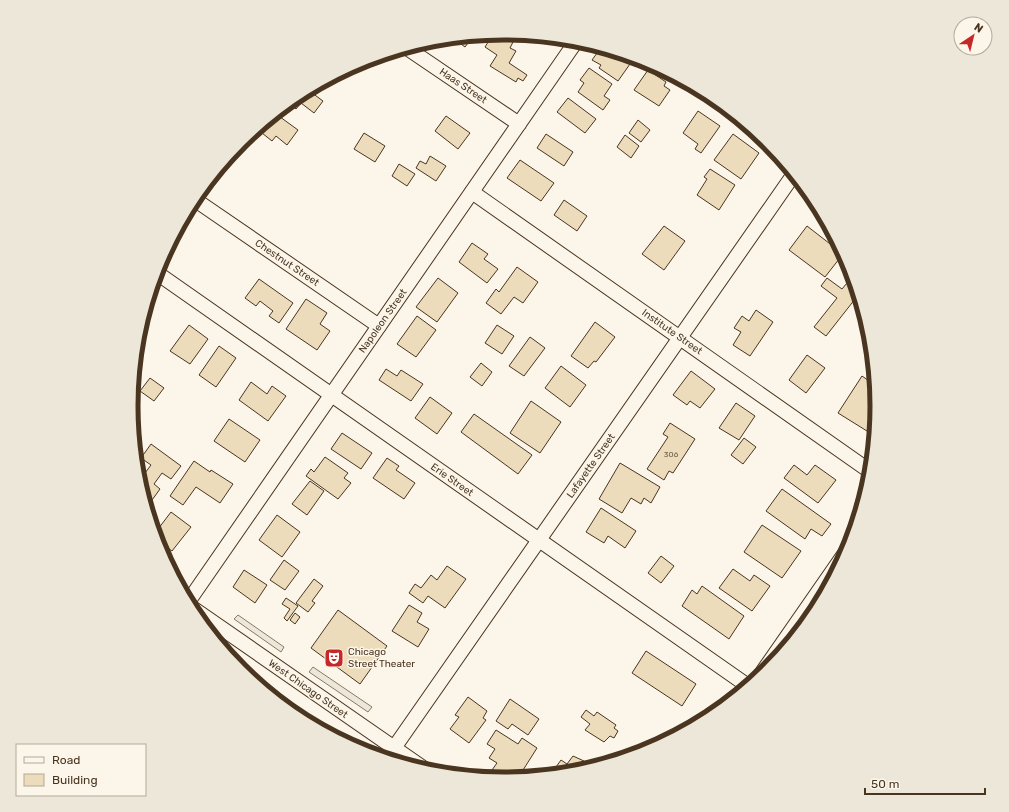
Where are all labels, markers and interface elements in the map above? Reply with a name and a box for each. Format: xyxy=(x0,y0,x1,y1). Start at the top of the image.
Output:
north arrow xyxy=(953,16,993,56)
text: N xyxy=(971,21,985,36)
street label: Haas Street xyxy=(437,66,489,106)
street label: Chestnut Street xyxy=(253,237,321,289)
street label: Napoleon Street xyxy=(356,287,410,355)
street label: Institute Street xyxy=(639,307,705,357)
street label: Lafayette Street xyxy=(564,431,618,501)
house number: 306 xyxy=(664,450,679,459)
street label: Erie Street xyxy=(428,461,476,499)
place label: Chicago Street Theater xyxy=(348,646,415,670)
theatre icon: Chicago Street Theater xyxy=(323,647,345,669)
street label: West Chicago Street xyxy=(266,657,350,721)
legend xyxy=(16,744,146,796)
text: Road xyxy=(52,753,80,767)
scale bar xyxy=(865,770,985,796)
text: Building xyxy=(52,773,98,787)
text: 50 m xyxy=(871,777,899,791)

